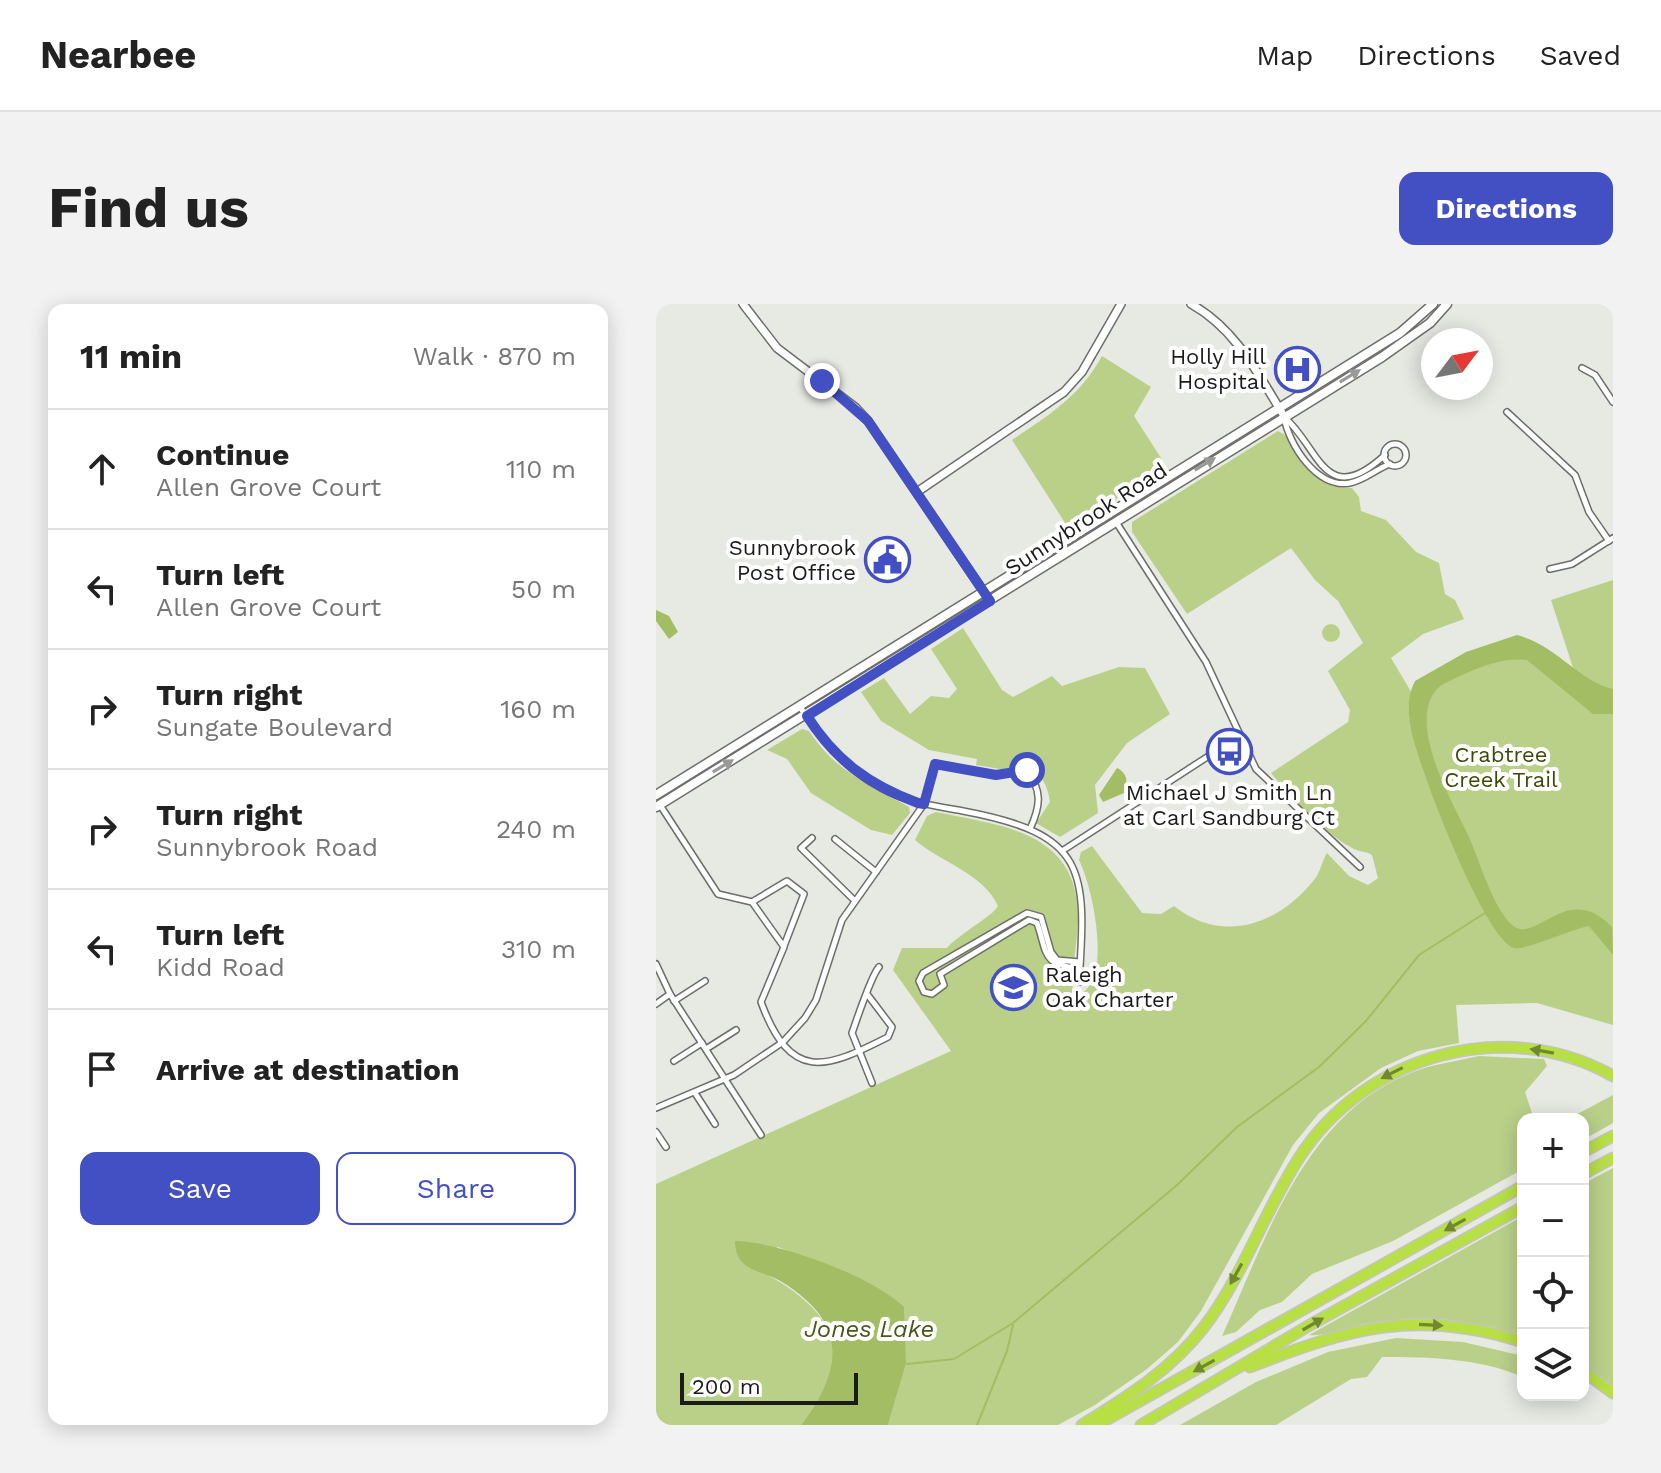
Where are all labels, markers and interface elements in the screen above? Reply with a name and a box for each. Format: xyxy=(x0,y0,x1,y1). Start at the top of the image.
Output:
text: Nearbee xyxy=(40,33,196,77)
text: Map xyxy=(1256,39,1313,72)
text: Directions xyxy=(1357,39,1496,72)
text: Saved xyxy=(1540,39,1621,72)
button: Directions xyxy=(1399,172,1613,245)
text: Find us xyxy=(48,175,249,241)
north arrow xyxy=(1421,328,1493,400)
text: 11 min xyxy=(80,336,182,376)
text: Walk · 870 m xyxy=(413,341,576,371)
place label: Holly Hill Hospital xyxy=(1170,344,1266,394)
hospital icon: Holly Hill Hospital xyxy=(1273,345,1321,393)
route end xyxy=(804,363,840,399)
one-way arrow xyxy=(1339,369,1361,383)
text: Continue xyxy=(156,437,289,472)
icon: ahead xyxy=(80,447,124,491)
text: 110 m xyxy=(506,454,576,484)
street label: Sunnybrook Road xyxy=(1000,457,1172,581)
one-way arrow xyxy=(1194,458,1216,472)
text: Allen Grove Court xyxy=(156,472,381,502)
place label: Sunnybrook Post Office xyxy=(729,535,856,585)
public building icon: Sunnybrook Post Office xyxy=(863,536,911,584)
text: Turn left xyxy=(156,557,284,592)
icon: left xyxy=(80,567,124,611)
text: 50 m xyxy=(511,574,576,604)
text: Allen Grove Court xyxy=(156,592,381,622)
text: Turn right xyxy=(156,677,302,712)
icon: right xyxy=(80,687,124,731)
text: 160 m xyxy=(500,694,576,724)
text: Sungate Boulevard xyxy=(156,712,393,742)
bus stop icon: Michael J Smith Ln at Carl Sandburg Ct xyxy=(1205,727,1253,775)
park label: Crabtree Creek Trail xyxy=(1444,742,1558,792)
route start xyxy=(1009,752,1045,788)
one-way arrow xyxy=(712,760,734,774)
place label: Michael J Smith Ln at Carl Sandburg Ct xyxy=(1123,780,1335,830)
text: Turn right xyxy=(156,797,302,832)
icon: right xyxy=(80,807,124,851)
text: 240 m xyxy=(496,814,576,844)
text: Sunnybrook Road xyxy=(156,832,378,862)
text: Turn left xyxy=(156,917,284,952)
icon: left xyxy=(80,927,124,971)
text: 310 m xyxy=(501,934,576,964)
text: Kidd Road xyxy=(156,952,285,982)
place label: Raleigh Oak Charter xyxy=(1045,962,1174,1012)
school or university icon: Raleigh Oak Charter xyxy=(990,963,1038,1011)
one-way arrow xyxy=(1529,1044,1554,1057)
icon: arrive xyxy=(80,1047,124,1091)
text: Arrive at destination xyxy=(156,1052,460,1087)
one-way arrow xyxy=(1381,1067,1404,1080)
map controls xyxy=(1517,1113,1589,1401)
button: + xyxy=(1517,1113,1589,1185)
button: Save xyxy=(80,1152,320,1225)
button: Share xyxy=(336,1152,576,1225)
button: − xyxy=(1517,1185,1589,1257)
one-way arrow xyxy=(1444,1218,1466,1232)
button: locate xyxy=(1517,1257,1589,1329)
one-way arrow xyxy=(1230,1263,1243,1286)
water label: Jones Lake xyxy=(804,1315,934,1343)
one-way arrow xyxy=(1302,1317,1324,1331)
one-way arrow xyxy=(1419,1318,1444,1331)
button: layers xyxy=(1517,1329,1589,1401)
one-way arrow xyxy=(1193,1359,1215,1373)
scale bar xyxy=(680,1369,858,1405)
text: 200 m xyxy=(692,1374,761,1399)

